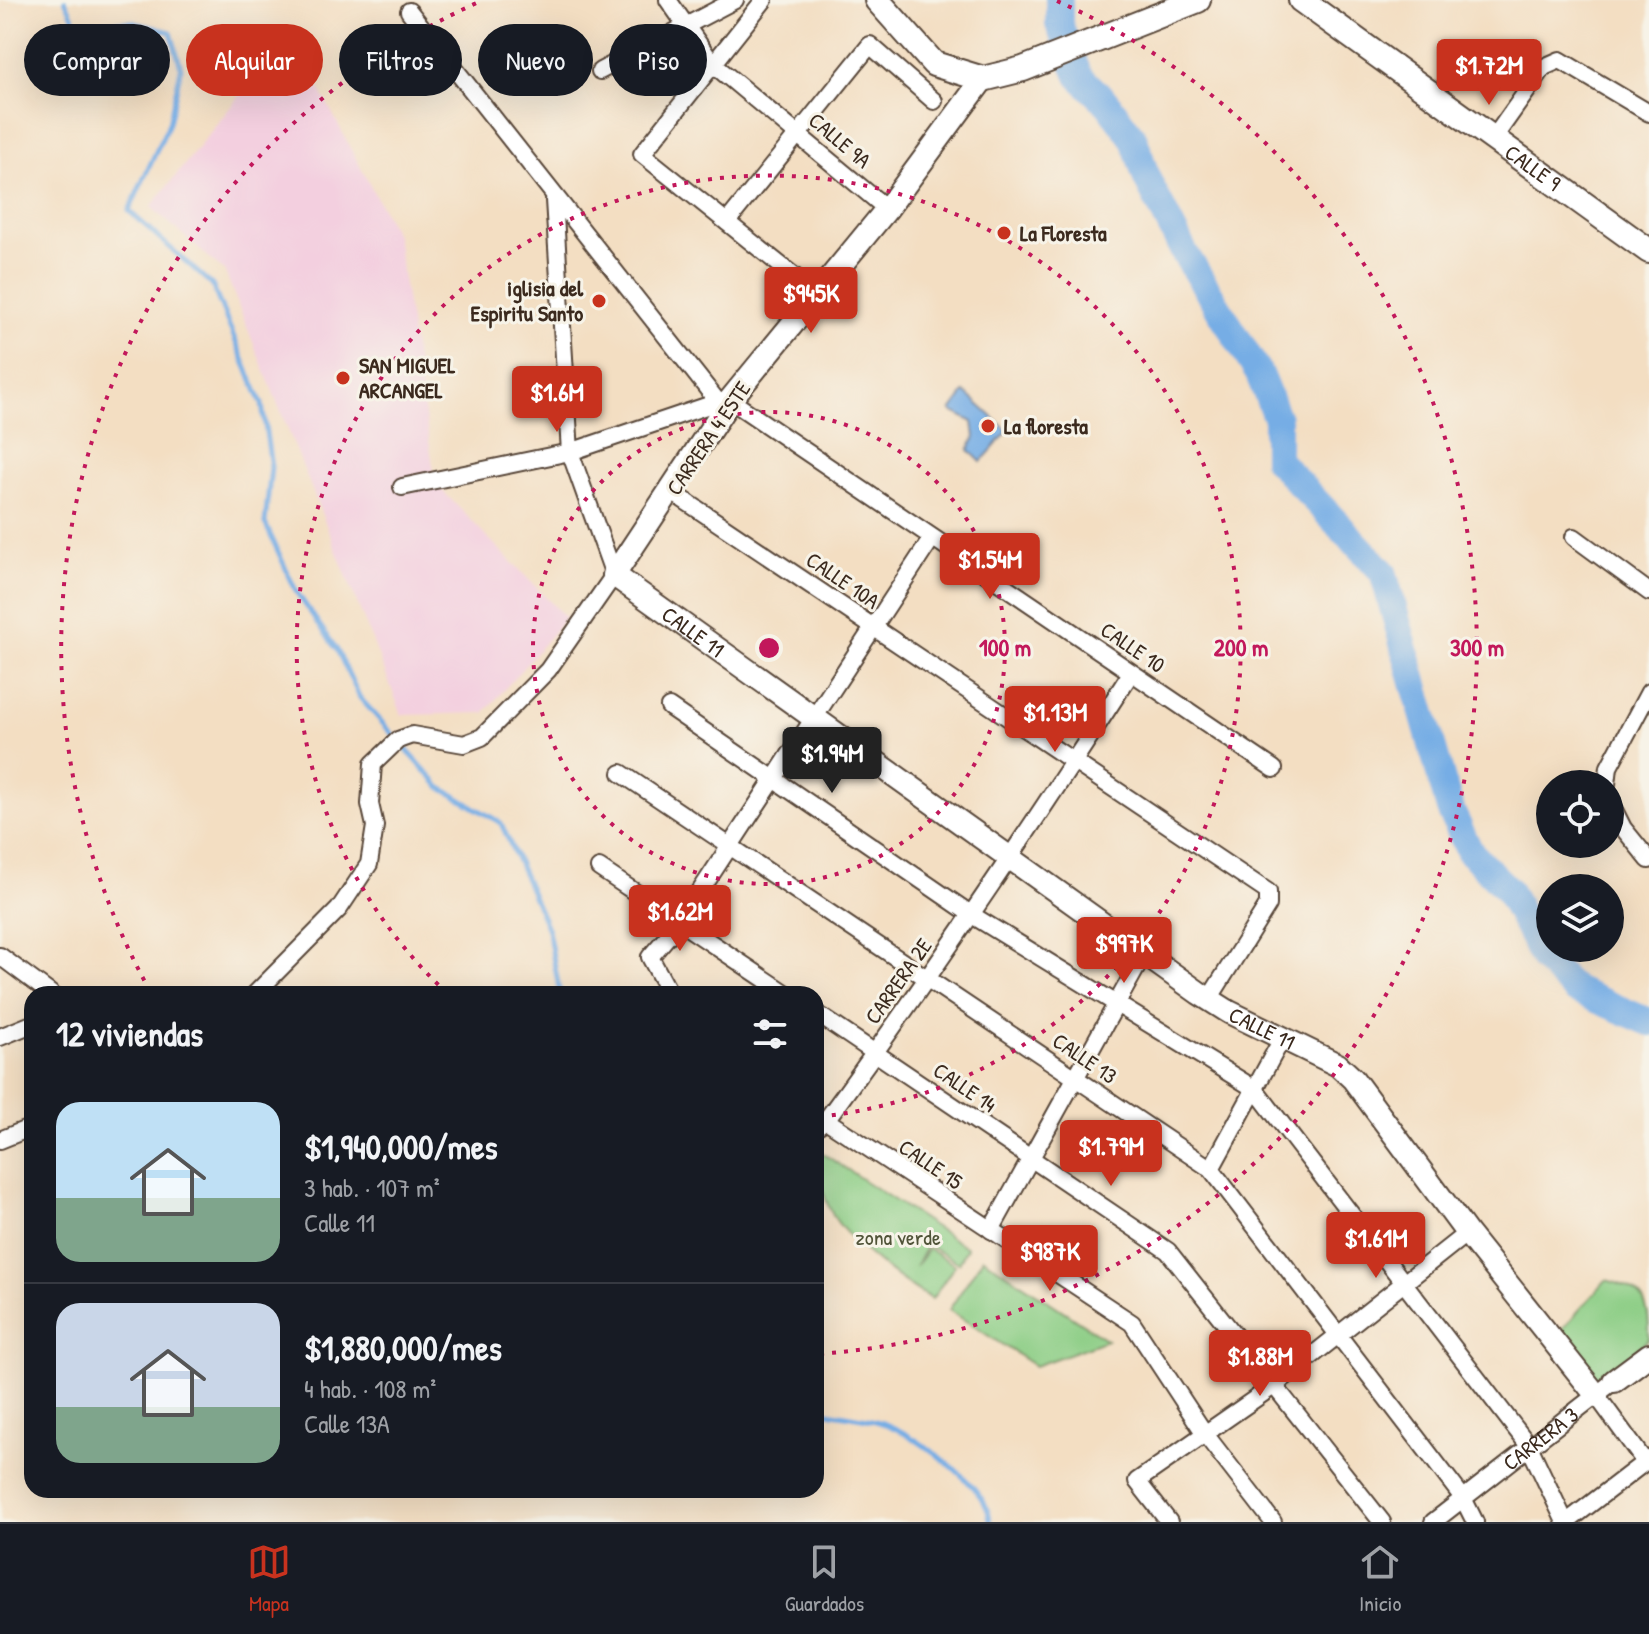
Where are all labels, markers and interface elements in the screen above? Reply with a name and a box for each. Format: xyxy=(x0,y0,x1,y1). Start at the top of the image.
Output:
chip: Comprar xyxy=(24,24,170,96)
chip: Alquilar xyxy=(186,24,323,96)
chip: Filtros xyxy=(339,24,462,96)
chip: Nuevo xyxy=(478,24,593,96)
chip: Piso xyxy=(609,24,707,96)
pin: $1.72M xyxy=(1424,39,1554,107)
text: $1.72M xyxy=(1455,47,1523,82)
street label: CALLE 9A xyxy=(802,105,878,175)
street label: CALLE 9 xyxy=(1499,137,1567,198)
place label: La Floresta xyxy=(1020,218,1107,248)
marker: La Floresta xyxy=(995,224,1013,242)
pin: $945K xyxy=(755,267,867,335)
place label: iglisia del Espiritu Santo xyxy=(471,273,584,329)
text: $945K xyxy=(782,275,840,310)
marker: iglisia del Espiritu Santo xyxy=(590,292,608,310)
place label: SAN MIGUEL ARCANGEL xyxy=(359,350,455,405)
pin: $1.6M xyxy=(501,366,613,434)
marker: SAN MIGUEL ARCANGEL xyxy=(334,369,352,387)
text: $1.6M xyxy=(530,374,584,409)
street label: CARRERA 4 ESTE xyxy=(659,375,757,501)
place label: La floresta xyxy=(1004,411,1088,441)
marker: La floresta xyxy=(979,417,997,435)
pin: $1.54M xyxy=(925,533,1055,601)
text: $1.54M xyxy=(958,541,1022,576)
street label: CALLE 10A xyxy=(800,544,886,616)
street label: CALLE 11 xyxy=(656,599,730,664)
street label: CALLE 10 xyxy=(1095,614,1171,680)
text: 100 m xyxy=(979,631,1031,663)
text: 200 m xyxy=(1214,631,1268,663)
text: 300 m xyxy=(1450,631,1504,663)
centre of rings xyxy=(755,634,783,662)
pin: $1.13M xyxy=(990,686,1120,754)
text: $1.13M xyxy=(1023,694,1087,729)
pin: $1.94M xyxy=(767,727,897,795)
text: $1.94M xyxy=(801,735,863,770)
map controls xyxy=(1536,770,1624,962)
button: locate xyxy=(1536,770,1624,858)
button: layers xyxy=(1536,874,1624,962)
pin: $1.62M xyxy=(615,885,745,953)
text: $1.62M xyxy=(647,893,713,928)
pin: $997K xyxy=(1068,917,1180,985)
text: $997K xyxy=(1095,925,1153,960)
street label: CARRERA 2E xyxy=(858,932,939,1030)
street label: CALLE 11 xyxy=(1224,999,1300,1057)
text: 12 viviendas xyxy=(56,1011,203,1057)
icon: filters xyxy=(748,1012,792,1056)
street label: CALLE 13 xyxy=(1047,1025,1123,1091)
street label: CALLE 14 xyxy=(928,1055,1002,1119)
pin: $1.79M xyxy=(1046,1120,1176,1188)
text: $1,940,000/mes xyxy=(304,1124,498,1170)
text: $1.79M xyxy=(1078,1128,1144,1163)
street label: CALLE 15 xyxy=(893,1132,969,1196)
icon: home xyxy=(120,1134,216,1230)
text: 3 hab. · 107 m² xyxy=(304,1170,440,1205)
text: Calle 11 xyxy=(304,1205,375,1240)
pin: $1.61M xyxy=(1311,1212,1441,1280)
text: $1.61M xyxy=(1344,1220,1408,1255)
park label: zona verde xyxy=(855,1222,941,1252)
pin: $987K xyxy=(994,1225,1106,1293)
text: $987K xyxy=(1020,1233,1080,1268)
text: $1,880,000/mes xyxy=(304,1325,502,1371)
pin: $1.88M xyxy=(1195,1330,1325,1398)
icon: home xyxy=(120,1335,216,1431)
text: $1.88M xyxy=(1227,1338,1293,1373)
text: 4 hab. · 108 m² xyxy=(304,1371,436,1406)
street label: CARRERA 3 xyxy=(1496,1399,1584,1477)
text: Calle 13A xyxy=(304,1406,390,1441)
tab: Mapa xyxy=(247,1540,291,1618)
tab: Guardados xyxy=(785,1540,864,1618)
tab: Inicio xyxy=(1358,1540,1402,1618)

